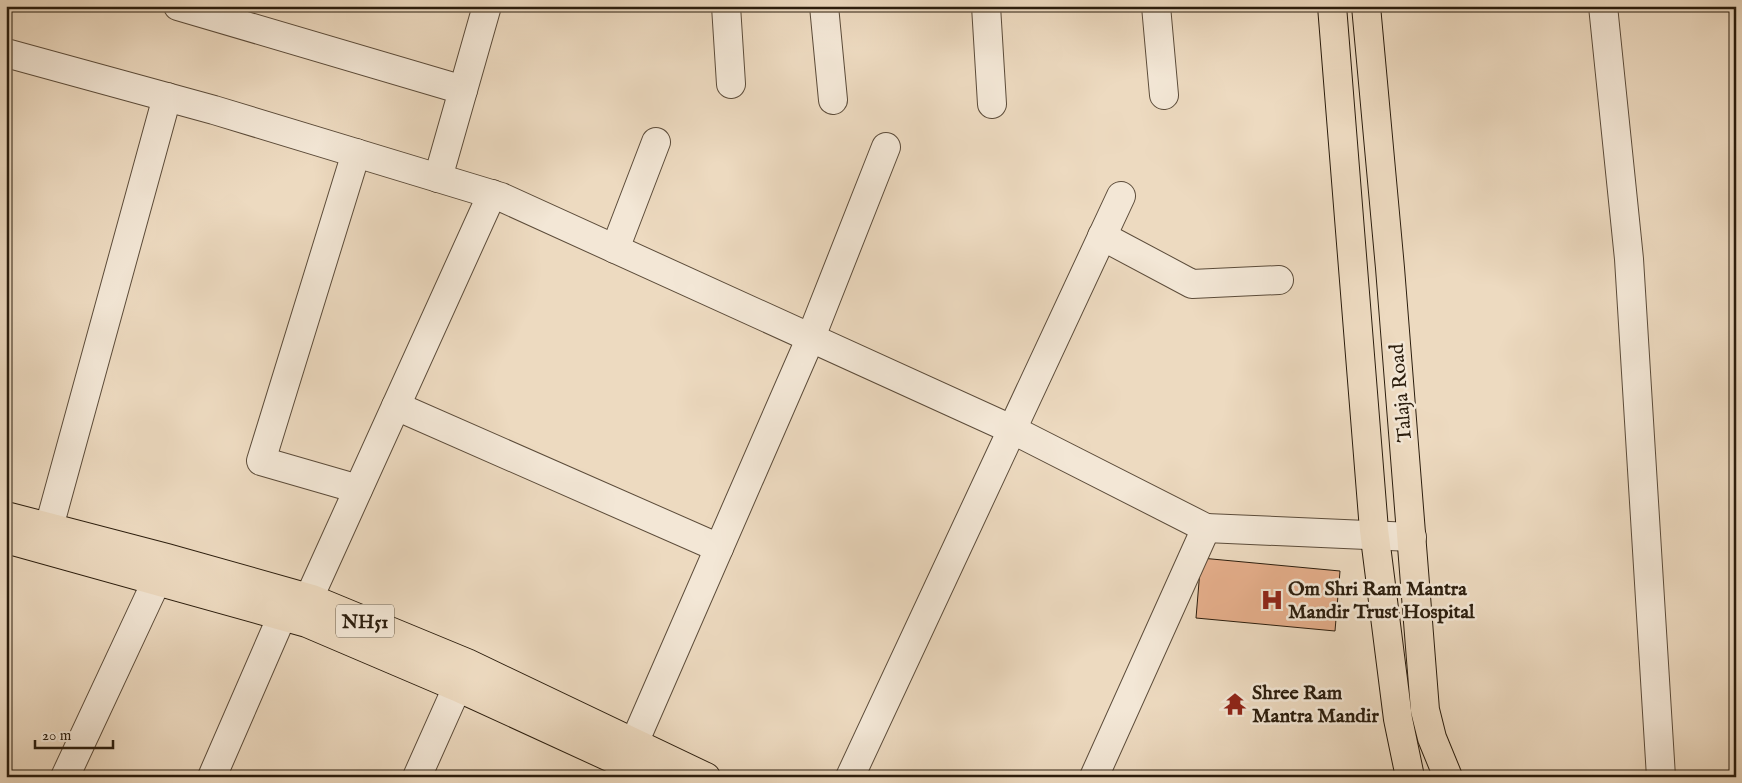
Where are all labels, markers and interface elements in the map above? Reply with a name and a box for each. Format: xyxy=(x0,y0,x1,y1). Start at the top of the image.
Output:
street label: Talaja Road xyxy=(1385,342,1418,443)
place label: Om Shri Ram Mantra Mandir Trust Hospital xyxy=(1288,577,1475,625)
hospital icon: Om Shri Ram Mantra Mandir Trust Hospital xyxy=(1259,587,1285,613)
road number: NH51 xyxy=(336,604,394,638)
place label: Shree Ram Mantra Mandir xyxy=(1252,681,1379,729)
temple icon: Shree Ram Mantra Mandir xyxy=(1222,691,1248,717)
scale bar xyxy=(35,718,112,750)
text: 20 m xyxy=(42,726,72,745)

